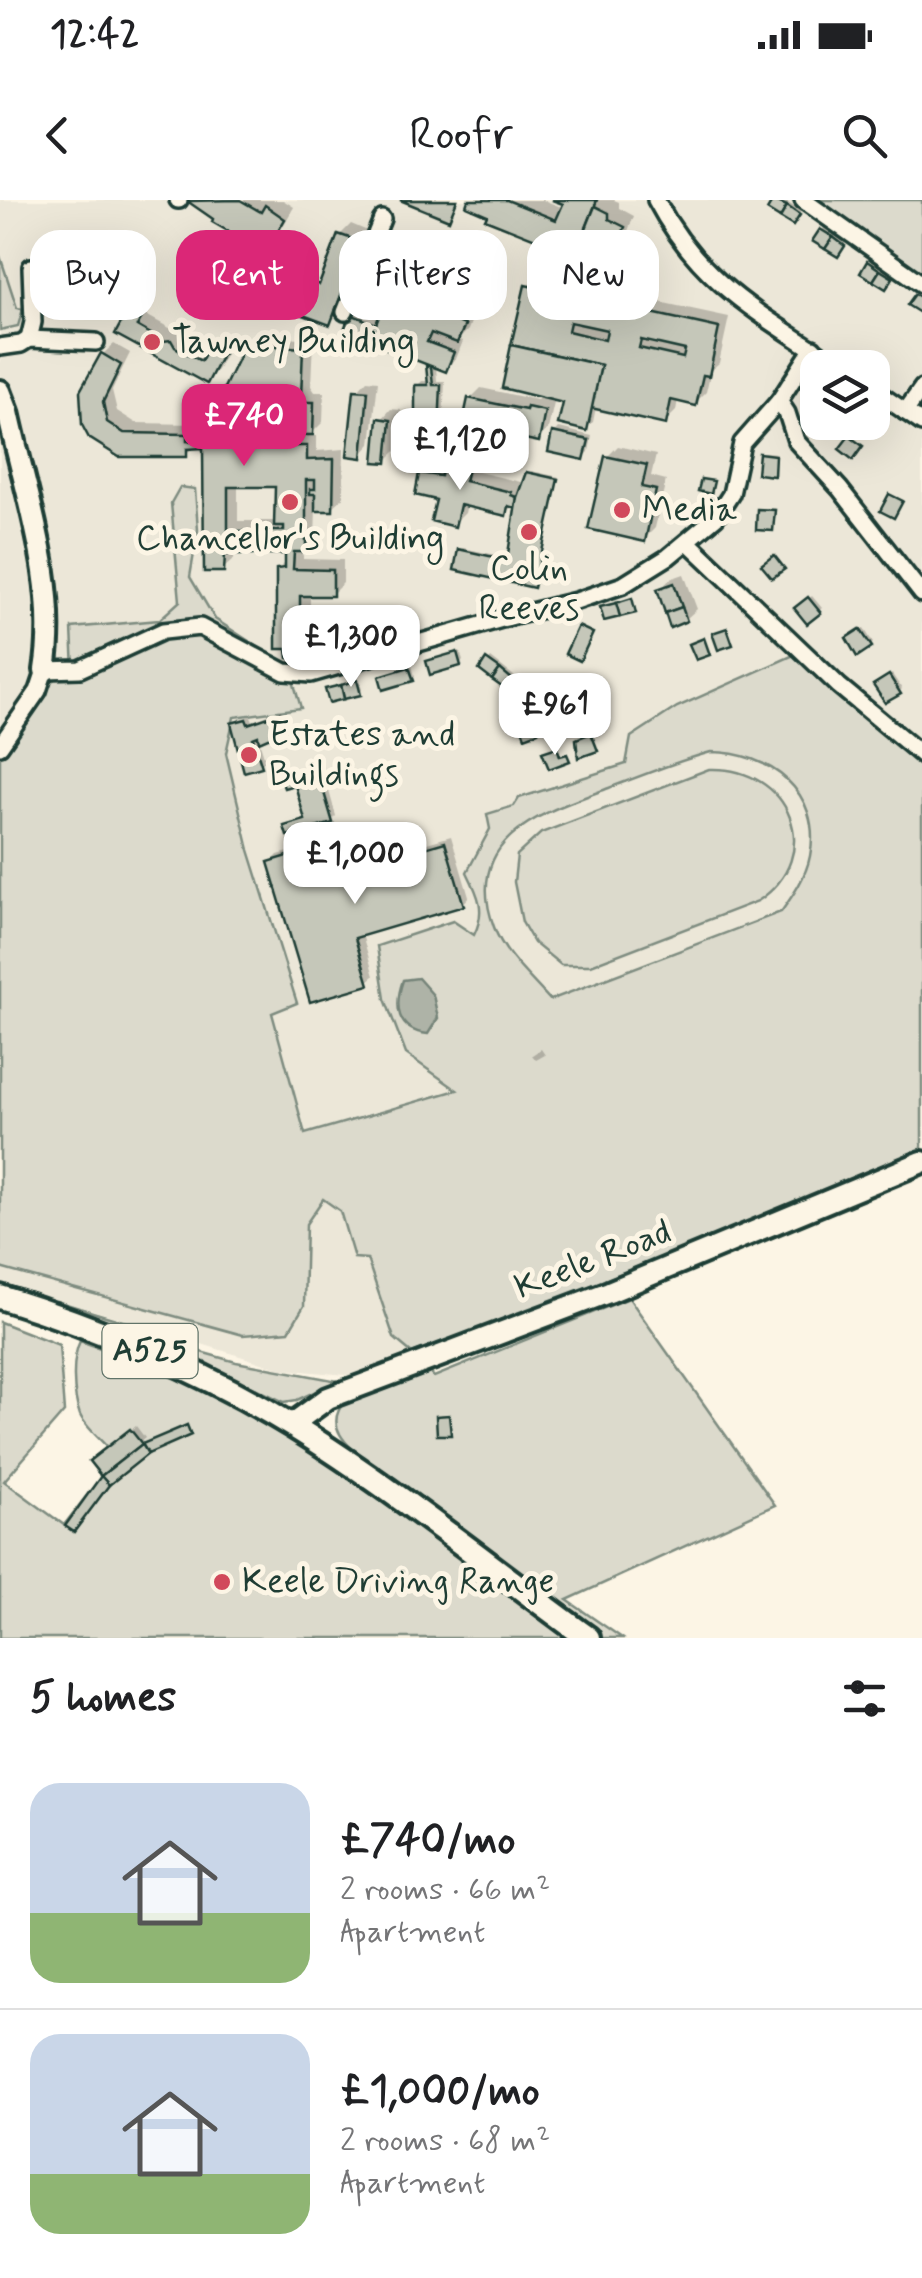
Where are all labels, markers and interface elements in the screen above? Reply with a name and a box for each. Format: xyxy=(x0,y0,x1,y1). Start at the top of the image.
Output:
text: 12:42 xyxy=(50,11,139,60)
text: Roofr xyxy=(409,106,513,165)
icon: back xyxy=(30,108,85,163)
icon: search xyxy=(837,108,892,163)
chip: Buy xyxy=(30,230,156,320)
chip: Rent xyxy=(176,230,319,320)
chip: Filters xyxy=(339,230,507,320)
chip: New xyxy=(527,230,659,320)
place label: Tawney Building xyxy=(172,319,415,368)
marker: Tawney Building xyxy=(141,331,163,353)
map controls xyxy=(800,350,890,440)
button: layers xyxy=(800,350,890,440)
pin: £740 xyxy=(185,384,303,469)
text: £740 xyxy=(204,395,284,437)
pin: £1,120 xyxy=(379,408,541,493)
text: £1,120 xyxy=(413,419,507,461)
place label: Media xyxy=(642,487,738,533)
marker: Chancellor's Building xyxy=(279,491,301,513)
marker: Media xyxy=(611,499,633,521)
place label: Chancellor's Building xyxy=(136,516,444,565)
marker: Colin Reeves xyxy=(518,521,540,543)
place label: Colin Reeves xyxy=(479,546,579,632)
pin: £1,300 xyxy=(270,605,432,690)
text: £1,300 xyxy=(304,616,398,658)
pin: £961 xyxy=(496,673,614,758)
text: £961 xyxy=(521,684,589,726)
place label: Estates and Buildings xyxy=(269,712,455,802)
marker: Estates and Buildings xyxy=(238,744,260,766)
pin: £1,000 xyxy=(274,822,436,907)
text: £1,000 xyxy=(305,833,405,875)
street label: Keele Road xyxy=(508,1209,678,1311)
road number: A525 xyxy=(102,1324,198,1378)
place label: Keele Driving Range xyxy=(242,1559,555,1605)
marker: Keele Driving Range xyxy=(211,1571,233,1593)
text: 5 homes xyxy=(30,1671,176,1726)
icon: filters xyxy=(837,1671,892,1726)
text: £740/mo xyxy=(340,1814,515,1869)
icon: home xyxy=(110,1823,230,1943)
text: 2 rooms · 66 m² xyxy=(340,1869,550,1911)
text: Apartment xyxy=(340,1911,485,1953)
text: £1,000/mo xyxy=(340,2065,540,2120)
icon: home xyxy=(110,2074,230,2194)
text: 2 rooms · 68 m² xyxy=(340,2120,550,2162)
text: Apartment xyxy=(340,2162,485,2204)

